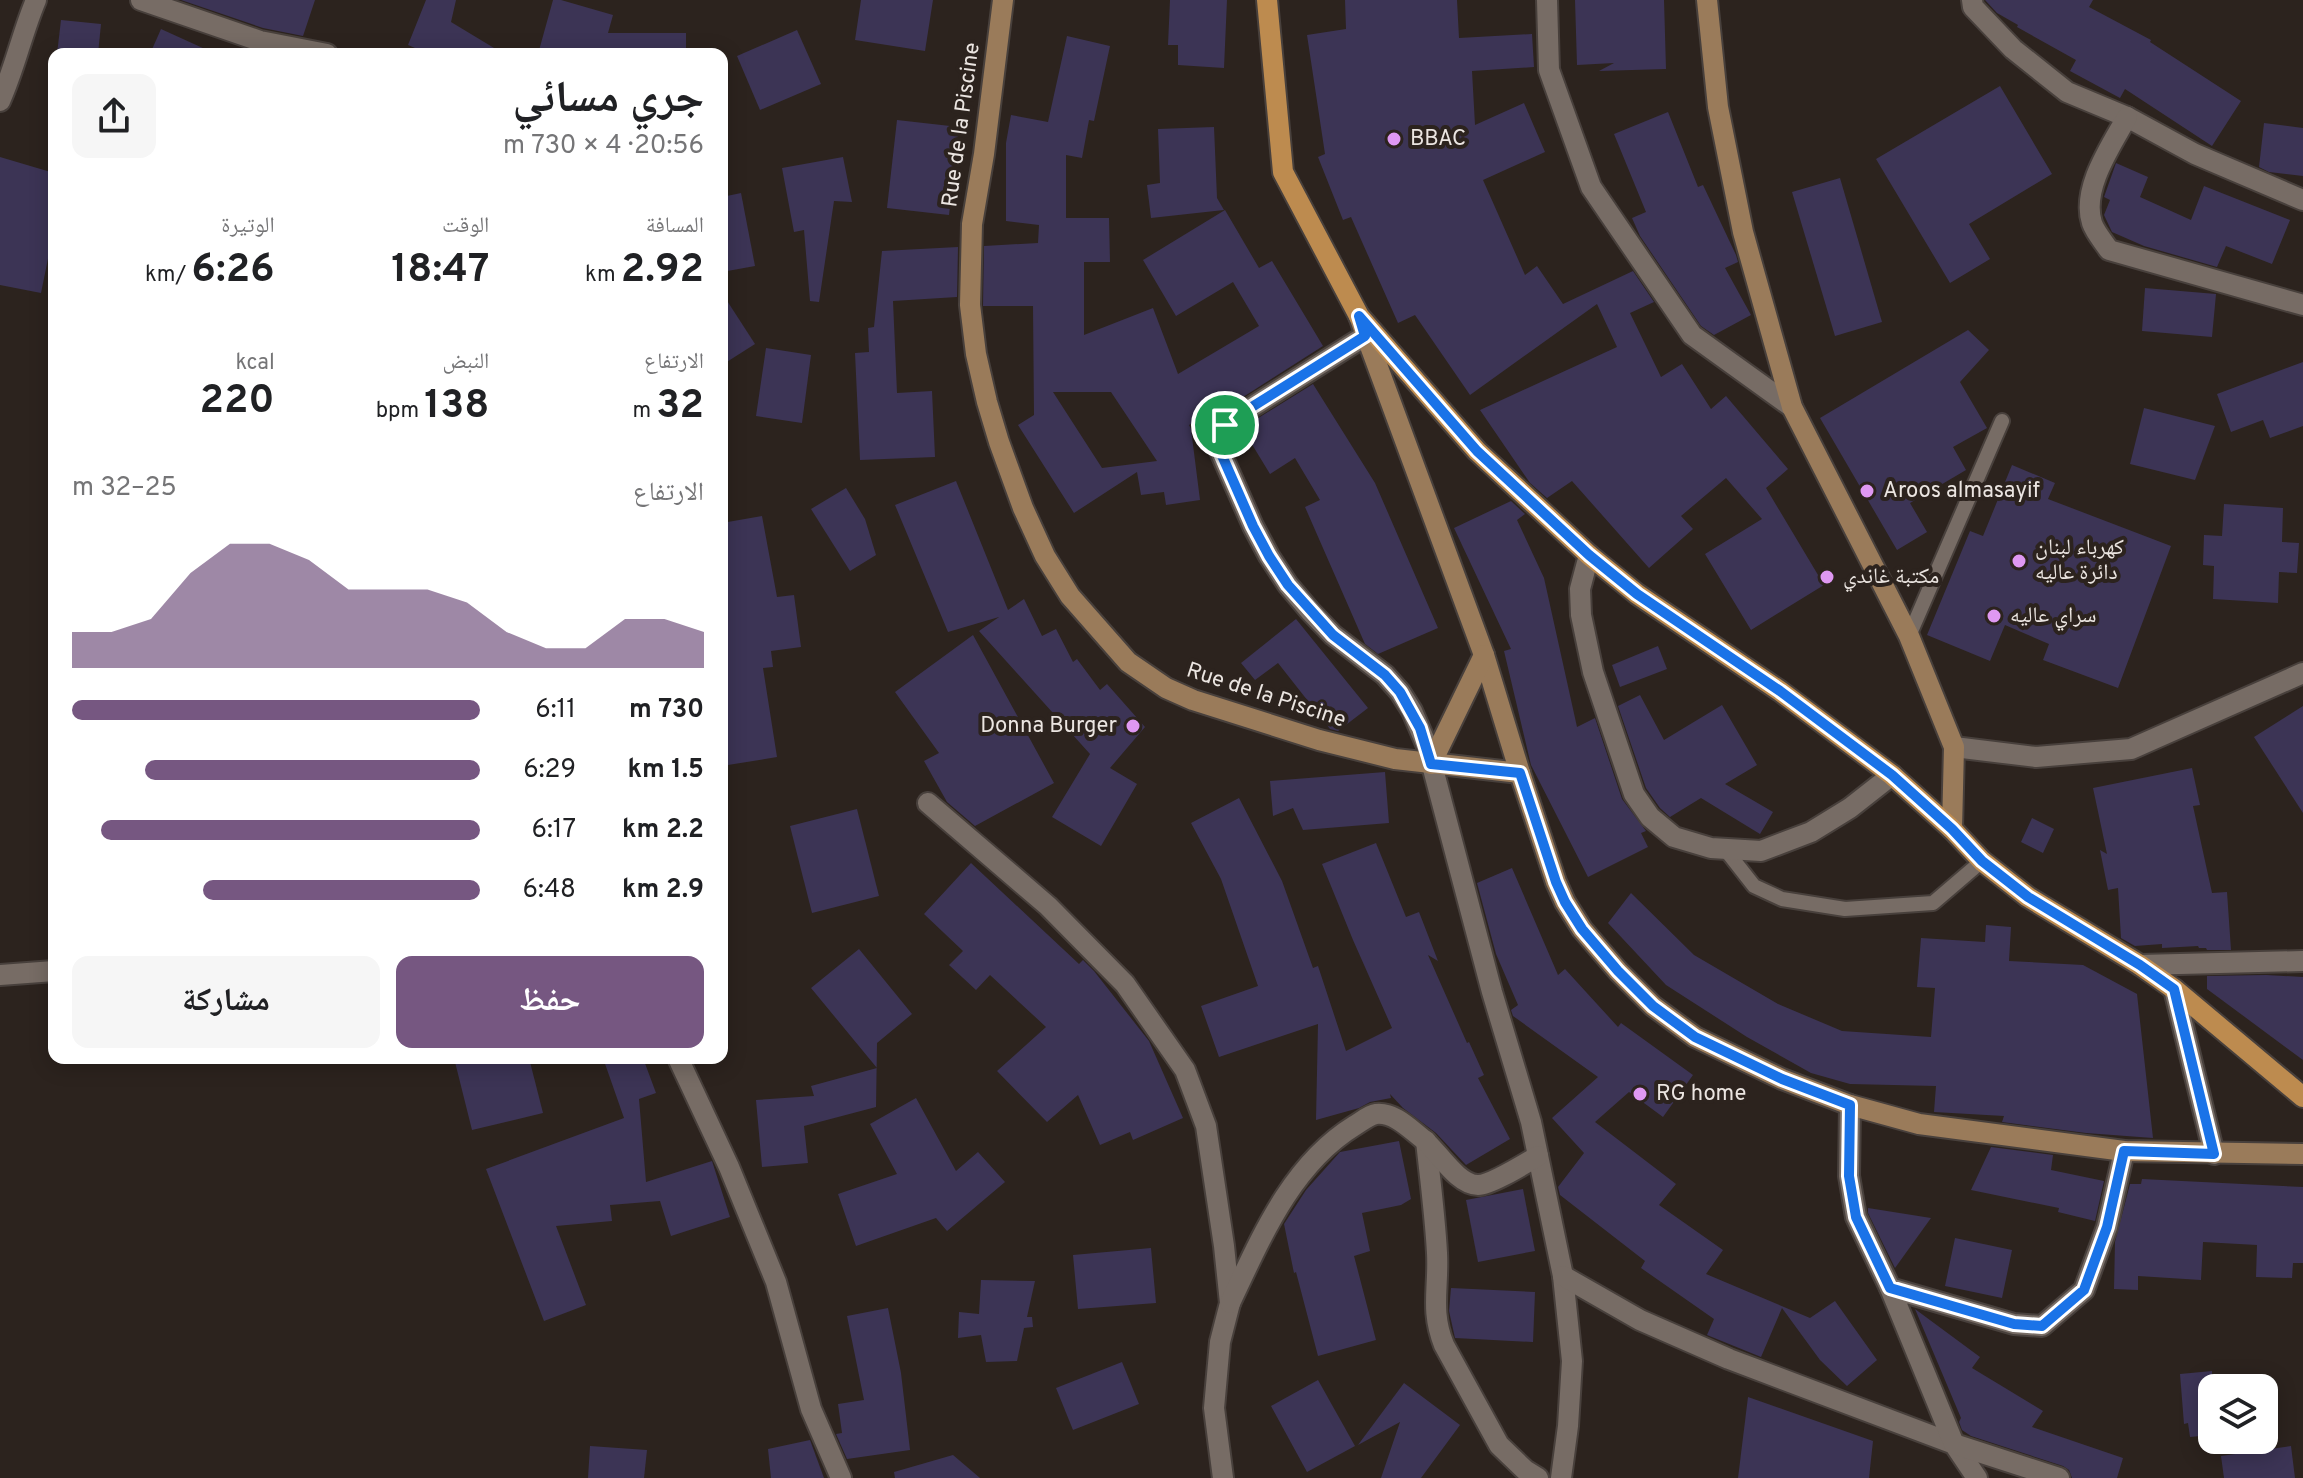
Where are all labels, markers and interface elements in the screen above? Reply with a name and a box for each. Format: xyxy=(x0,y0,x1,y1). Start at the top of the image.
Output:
street label: Rue de la Piscine xyxy=(937,41,987,209)
text: جري مسائي xyxy=(512,72,704,128)
button: share xyxy=(72,74,156,158)
place label: BBAC xyxy=(1410,126,1466,153)
text: 20:56 · 4 × 730 m xyxy=(503,130,704,163)
marker: BBAC xyxy=(1385,130,1403,148)
text: الوتيرة xyxy=(221,213,275,240)
text: الوقت xyxy=(442,213,489,240)
text: المسافة xyxy=(646,213,704,240)
text: 6:26 xyxy=(191,246,275,296)
text: 18:47 xyxy=(391,246,489,296)
text: 2.92 xyxy=(621,246,704,296)
text: /km xyxy=(145,262,191,289)
text: km xyxy=(585,262,621,289)
text: النبض xyxy=(442,349,489,376)
text: الارتفاع xyxy=(644,349,704,376)
text: kcal xyxy=(236,350,275,377)
text: 220 xyxy=(199,377,275,427)
text: 138 xyxy=(424,382,489,432)
text: 32 xyxy=(656,382,704,432)
pin xyxy=(1191,391,1259,459)
text: bpm xyxy=(376,398,424,425)
text: m xyxy=(633,398,656,425)
icon: arrive xyxy=(1203,403,1247,447)
text: 25–32 m xyxy=(72,472,177,505)
text: الارتفاع xyxy=(633,477,704,510)
place label: Aroos almasayif xyxy=(1883,478,2040,505)
marker: Aroos almasayif xyxy=(1858,482,1876,500)
place label: كهرباء لبنان دائرة عاليه xyxy=(2035,535,2124,587)
marker: كهرباء لبنان دائرة عاليه xyxy=(2010,552,2028,570)
place label: مكتبة غاندي xyxy=(1843,564,1939,592)
marker: مكتبة غاندي xyxy=(1818,568,1836,586)
place label: سراي عاليه xyxy=(2010,603,2097,631)
marker: سراي عاليه xyxy=(1985,607,2003,625)
street label: Rue de la Piscine xyxy=(1183,657,1349,735)
text: 6:11 xyxy=(535,694,576,727)
text: 730 m xyxy=(629,694,704,727)
place label: Donna Burger xyxy=(980,713,1117,740)
marker: Donna Burger xyxy=(1124,717,1142,735)
text: 6:29 xyxy=(523,754,576,787)
text: 1.5 km xyxy=(627,754,704,787)
text: 6:17 xyxy=(531,814,576,847)
text: 2.2 km xyxy=(622,814,704,847)
text: 6:48 xyxy=(523,874,576,907)
text: 2.9 km xyxy=(622,874,704,907)
button: مشاركة xyxy=(72,956,380,1048)
button: حفظ xyxy=(396,956,704,1048)
place label: RG home xyxy=(1656,1081,1746,1108)
marker: RG home xyxy=(1631,1085,1649,1103)
map controls xyxy=(2198,1374,2278,1454)
button: layers xyxy=(2198,1374,2278,1454)

